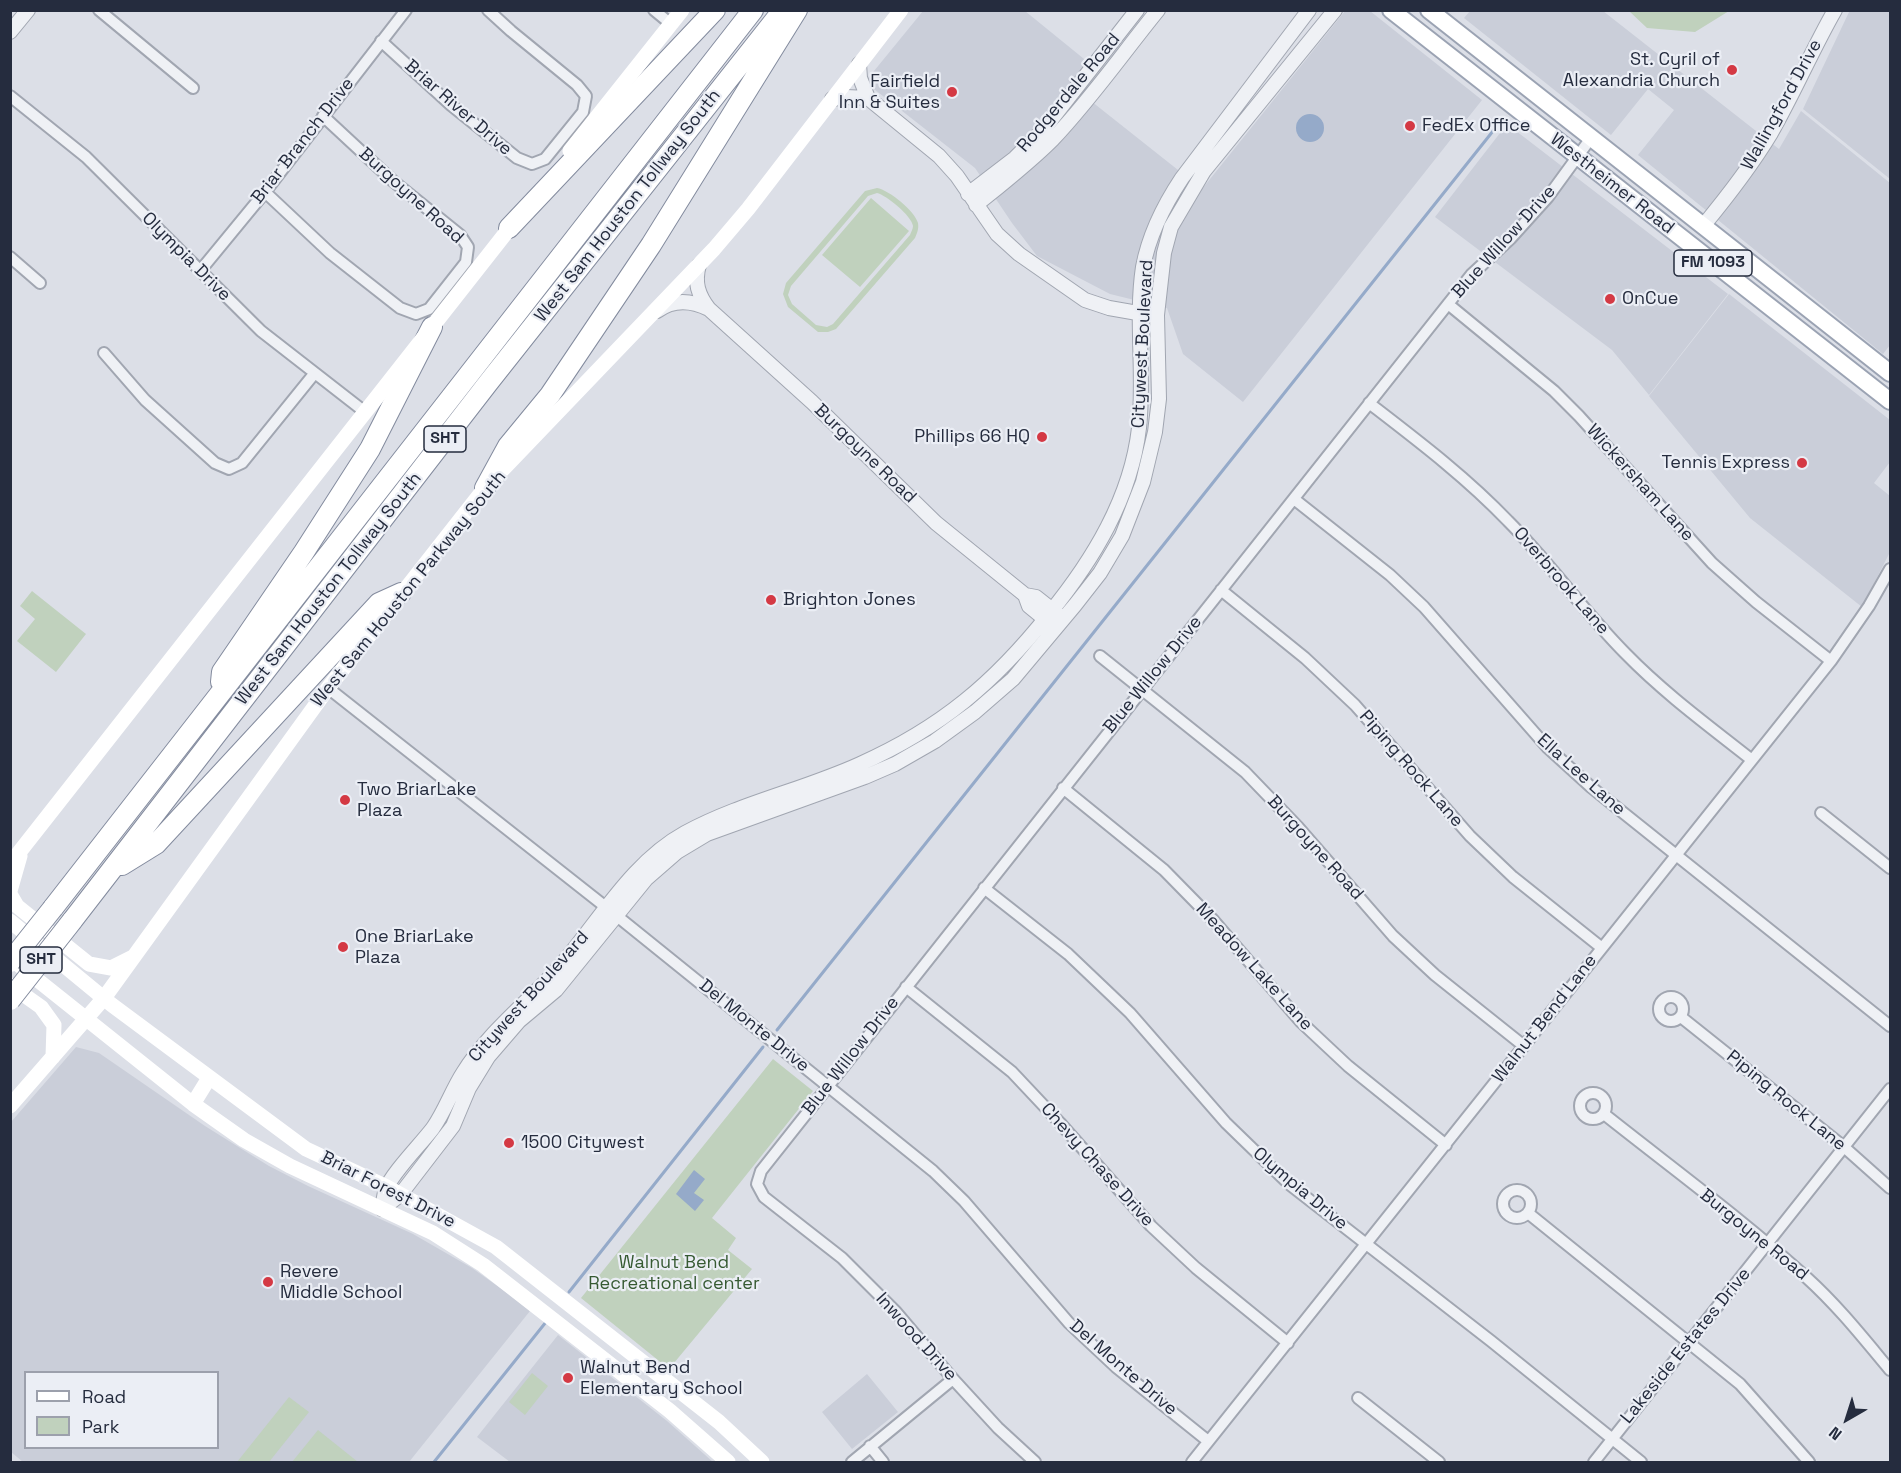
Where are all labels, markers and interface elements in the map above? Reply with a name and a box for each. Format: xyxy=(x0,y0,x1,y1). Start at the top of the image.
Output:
street label: Rodgerdale Road xyxy=(1013,29,1125,157)
street label: Wallingford Drive xyxy=(1737,36,1827,174)
place label: St. Cyril of Alexandria Church xyxy=(1563,49,1720,92)
street label: Briar River Drive xyxy=(400,56,516,160)
marker: St. Cyril of Alexandria Church xyxy=(1725,63,1739,77)
place label: Fairfield Inn & Suites xyxy=(839,71,940,113)
street label: Briar Branch Drive xyxy=(247,74,359,208)
street label: West Sam Houston Tollway South xyxy=(531,85,725,327)
marker: Fairfield Inn & Suites xyxy=(945,85,959,99)
place label: FedEx Office xyxy=(1422,115,1530,137)
marker: FedEx Office xyxy=(1403,119,1417,133)
street label: Westheimer Road xyxy=(1546,129,1678,239)
street label: Burgoyne Road xyxy=(354,143,468,249)
street label: Blue Willow Drive xyxy=(1448,181,1560,303)
street label: Olympia Drive xyxy=(137,208,235,306)
road number: FM 1093 xyxy=(1674,250,1752,276)
street label: Citywest Boulevard xyxy=(1128,259,1158,429)
place label: OnCue xyxy=(1622,288,1678,310)
marker: OnCue xyxy=(1603,292,1617,306)
street label: Burgoyne Road xyxy=(809,400,921,508)
street label: Wickersham Lane xyxy=(1582,420,1698,546)
road number: SHT xyxy=(424,426,466,452)
place label: Phillips 66 HQ xyxy=(914,426,1030,448)
marker: Phillips 66 HQ xyxy=(1035,430,1049,444)
place label: Tennis Express xyxy=(1661,452,1790,474)
marker: Tennis Express xyxy=(1795,456,1809,470)
street label: West Sam Houston Parkway South xyxy=(307,467,511,711)
street label: West Sam Houston Tollway South xyxy=(232,468,426,710)
street label: Overbrook Lane xyxy=(1508,523,1614,639)
place label: Brighton Jones xyxy=(783,589,916,611)
marker: Brighton Jones xyxy=(764,593,778,607)
street label: Blue Willow Drive xyxy=(1099,612,1207,738)
street label: Piping Rock Lane xyxy=(1354,706,1468,832)
street label: Ella Lee Lane xyxy=(1532,730,1630,820)
place label: Two BriarLake Plaza xyxy=(357,779,476,822)
street label: Burgoyne Road xyxy=(1262,791,1368,905)
marker: Two BriarLake Plaza xyxy=(338,793,352,807)
street label: Meadow Lake Lane xyxy=(1191,899,1317,1035)
place label: One BriarLake Plaza xyxy=(355,926,474,968)
street label: Citywest Boulevard xyxy=(464,927,594,1067)
marker: One BriarLake Plaza xyxy=(336,940,350,954)
road number: SHT xyxy=(20,947,62,973)
street label: Walnut Bend Lane xyxy=(1488,951,1602,1087)
street label: Del Monte Drive xyxy=(695,975,813,1077)
street label: Blue Willow Drive xyxy=(798,992,904,1120)
street label: Piping Rock Lane xyxy=(1722,1046,1850,1156)
street label: Chevy Chase Drive xyxy=(1036,1099,1158,1231)
place label: 1500 Citywest xyxy=(521,1132,645,1154)
marker: 1500 Citywest xyxy=(502,1136,516,1150)
street label: Olympia Drive xyxy=(1248,1143,1352,1235)
street label: Briar Forest Drive xyxy=(317,1147,459,1233)
street label: Burgoyne Road xyxy=(1695,1185,1813,1285)
park label: Walnut Bend Recreational center xyxy=(588,1252,760,1294)
place label: Revere Middle School xyxy=(280,1261,402,1304)
street label: Lakeside Estates Drive xyxy=(1617,1264,1755,1428)
marker: Revere Middle School xyxy=(261,1275,275,1289)
street label: Inwood Drive xyxy=(871,1288,961,1386)
street label: Del Monte Drive xyxy=(1065,1315,1181,1421)
place label: Walnut Bend Elementary School xyxy=(580,1357,743,1400)
legend xyxy=(24,1371,219,1449)
marker: Walnut Bend Elementary School xyxy=(561,1371,575,1385)
text: Road xyxy=(82,1385,126,1408)
north arrow xyxy=(1817,1389,1877,1449)
text: Park xyxy=(82,1415,119,1438)
text: N xyxy=(1825,1422,1846,1445)

